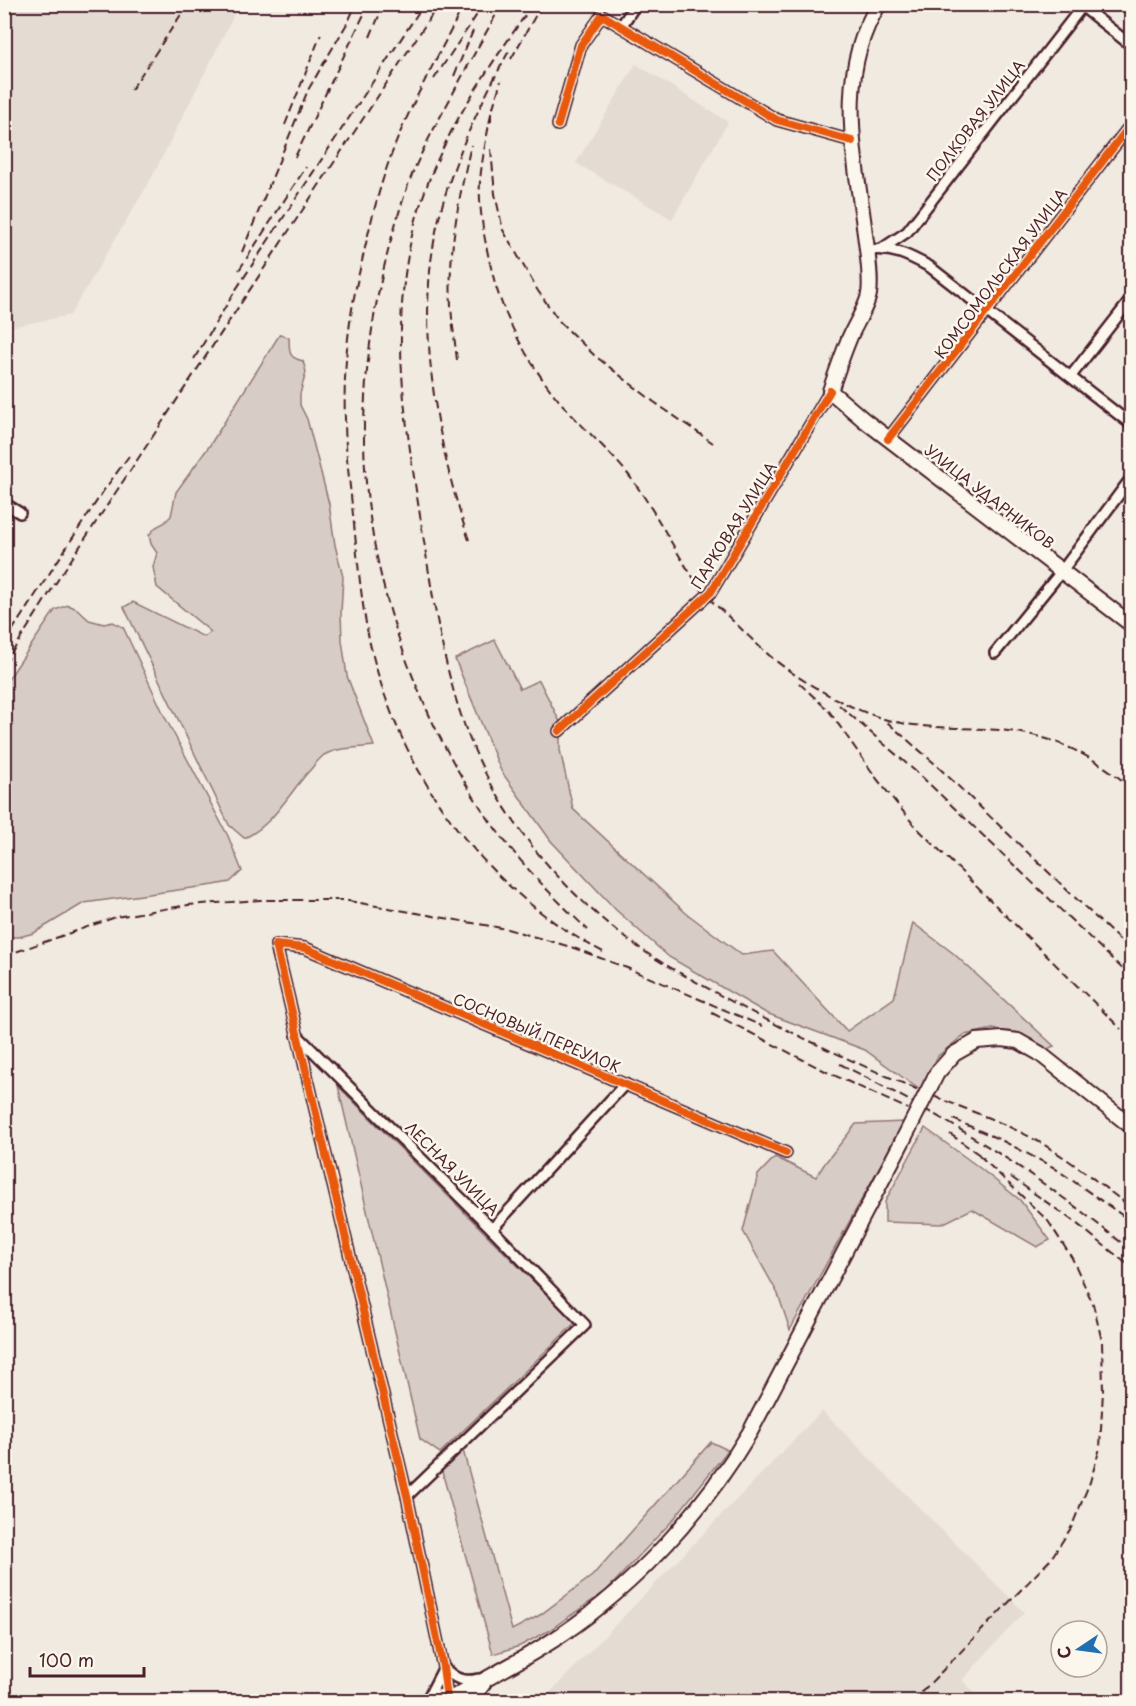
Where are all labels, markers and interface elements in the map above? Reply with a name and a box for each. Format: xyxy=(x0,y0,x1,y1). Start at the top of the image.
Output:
street label: ПОЛКОВАЯ УЛИЦА xyxy=(920,54,1030,186)
street label: КОМСОМОЛЬСКАЯ УЛИЦА xyxy=(928,183,1072,363)
street label: УЛИЦА УДАРНИКОВ xyxy=(920,438,1060,554)
street label: ПАРКОВАЯ УЛИЦА xyxy=(685,457,781,593)
street label: СОСНОВЫЙ ПЕРЕУЛОК xyxy=(450,986,624,1078)
street label: ЛЕСНАЯ УЛИЦА xyxy=(401,1116,505,1220)
north arrow xyxy=(1049,1619,1109,1679)
scale bar xyxy=(30,1640,144,1678)
text: С xyxy=(1050,1644,1076,1661)
text: 100 m xyxy=(39,1646,94,1673)

